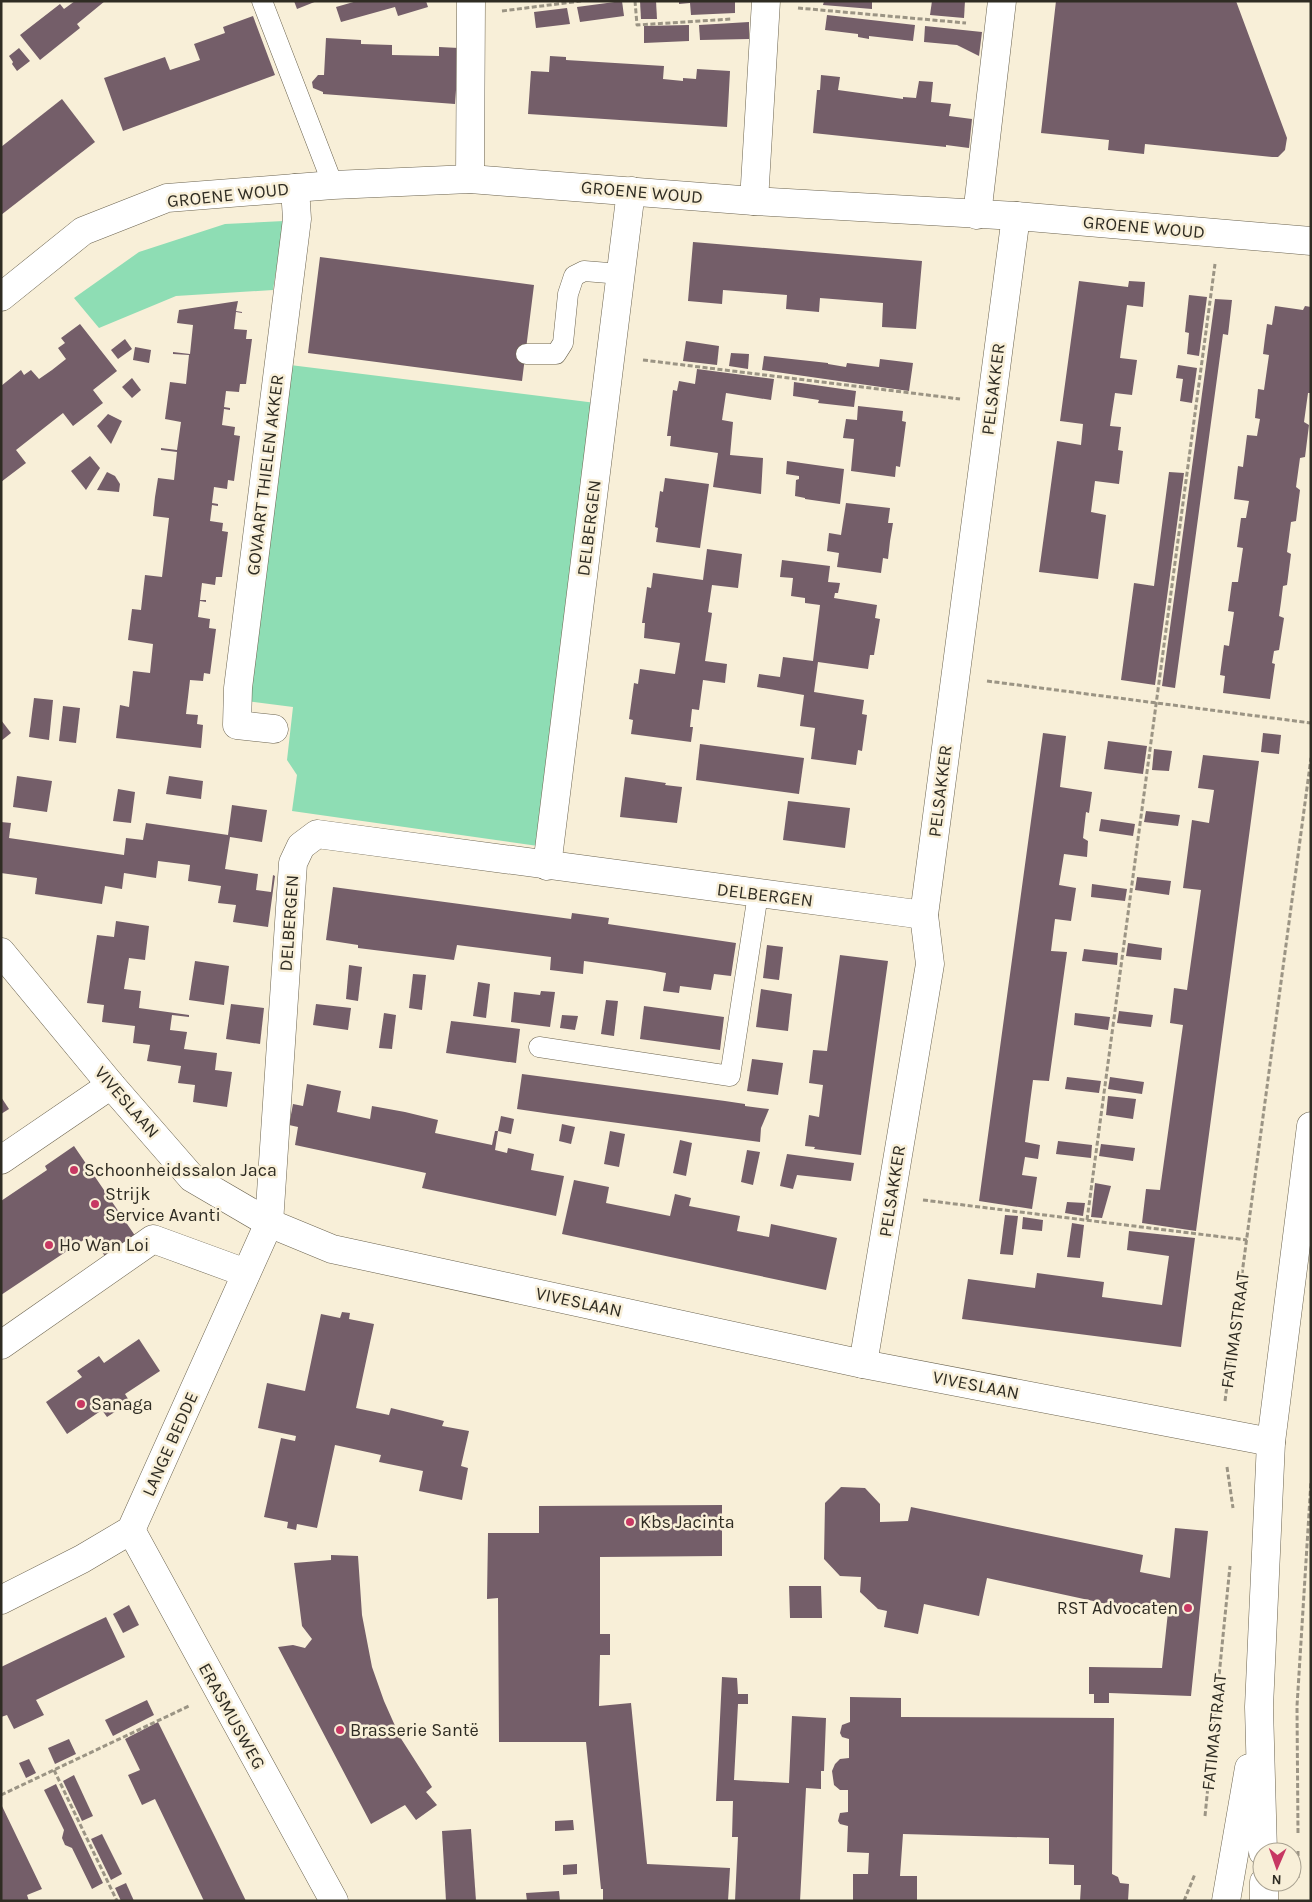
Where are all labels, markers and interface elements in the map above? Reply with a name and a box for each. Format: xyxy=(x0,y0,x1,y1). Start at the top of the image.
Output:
street label: GROENE WOUD xyxy=(580,176,704,208)
street label: GROENE WOUD xyxy=(166,178,290,212)
street label: GROENE WOUD xyxy=(1082,211,1206,243)
street label: PELSAKKER xyxy=(976,342,1010,436)
street label: GOVAART THIELEN AKKER xyxy=(242,373,288,577)
street label: DELBERGEN xyxy=(572,479,606,577)
street label: PELSAKKER xyxy=(923,744,957,838)
street label: DELBERGEN xyxy=(275,874,303,972)
street label: DELBERGEN xyxy=(716,878,814,912)
street label: VIVESLAAN xyxy=(90,1062,164,1142)
street label: PELSAKKER xyxy=(874,1143,910,1239)
place label: Schoonheidssalon Jaca xyxy=(84,1159,277,1181)
marker: Schoonheidssalon Jaca xyxy=(68,1164,80,1176)
place label: Strijk Service Avanti xyxy=(105,1183,221,1226)
marker: Strijk Service Avanti xyxy=(89,1198,101,1210)
place label: Ho Wan Loi xyxy=(59,1234,149,1256)
marker: Ho Wan Loi xyxy=(43,1239,55,1251)
street label: FATIMASTRAAT xyxy=(1216,1270,1254,1390)
street label: VIVESLAAN xyxy=(534,1282,624,1322)
street label: VIVESLAAN xyxy=(931,1366,1021,1404)
street label: LANGE BEDDE xyxy=(137,1388,203,1500)
place label: Sanaga xyxy=(91,1393,153,1415)
marker: Sanaga xyxy=(75,1398,87,1410)
place label: Kbs Jacinta xyxy=(640,1511,735,1533)
marker: Kbs Jacinta xyxy=(624,1516,636,1528)
place label: RST Advocaten xyxy=(1057,1597,1178,1619)
marker: RST Advocaten xyxy=(1182,1602,1194,1614)
street label: ERASMUSWEG xyxy=(194,1659,270,1773)
street label: FATIMASTRAAT xyxy=(1197,1672,1231,1792)
place label: Brasserie Santë xyxy=(350,1719,479,1741)
marker: Brasserie Santë xyxy=(334,1724,346,1736)
north arrow xyxy=(1252,1842,1302,1892)
text: N xyxy=(1271,1871,1282,1888)

